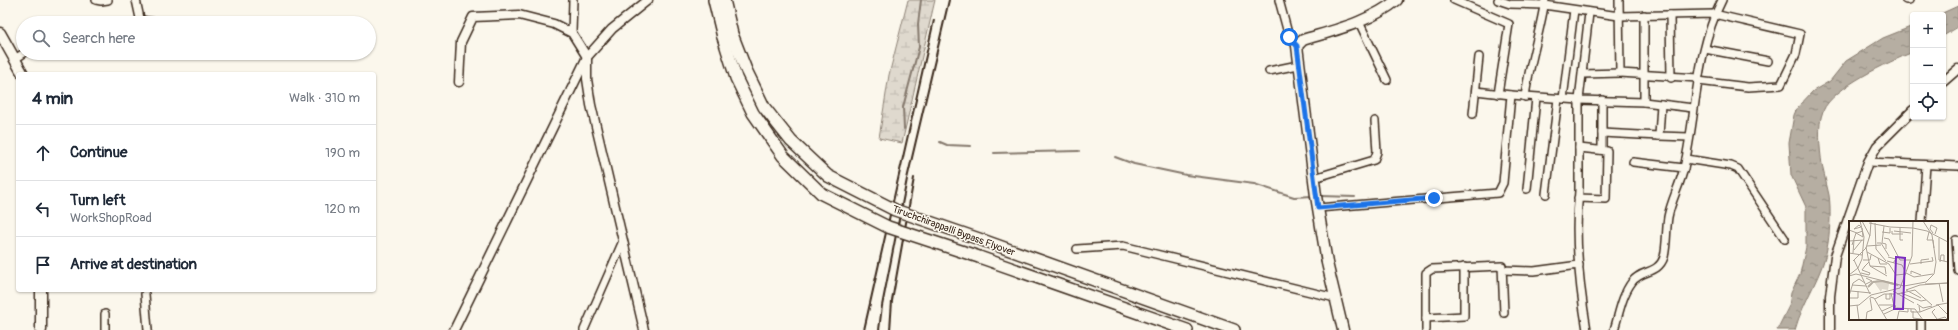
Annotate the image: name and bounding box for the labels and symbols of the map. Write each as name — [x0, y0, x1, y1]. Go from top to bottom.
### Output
route start — [1280, 28, 1298, 46]
route end — [1425, 189, 1443, 207]
street label: Tiruchchirappalli Bypass Flyover — [891, 203, 1017, 259]
inset map — [1849, 221, 1948, 320]

